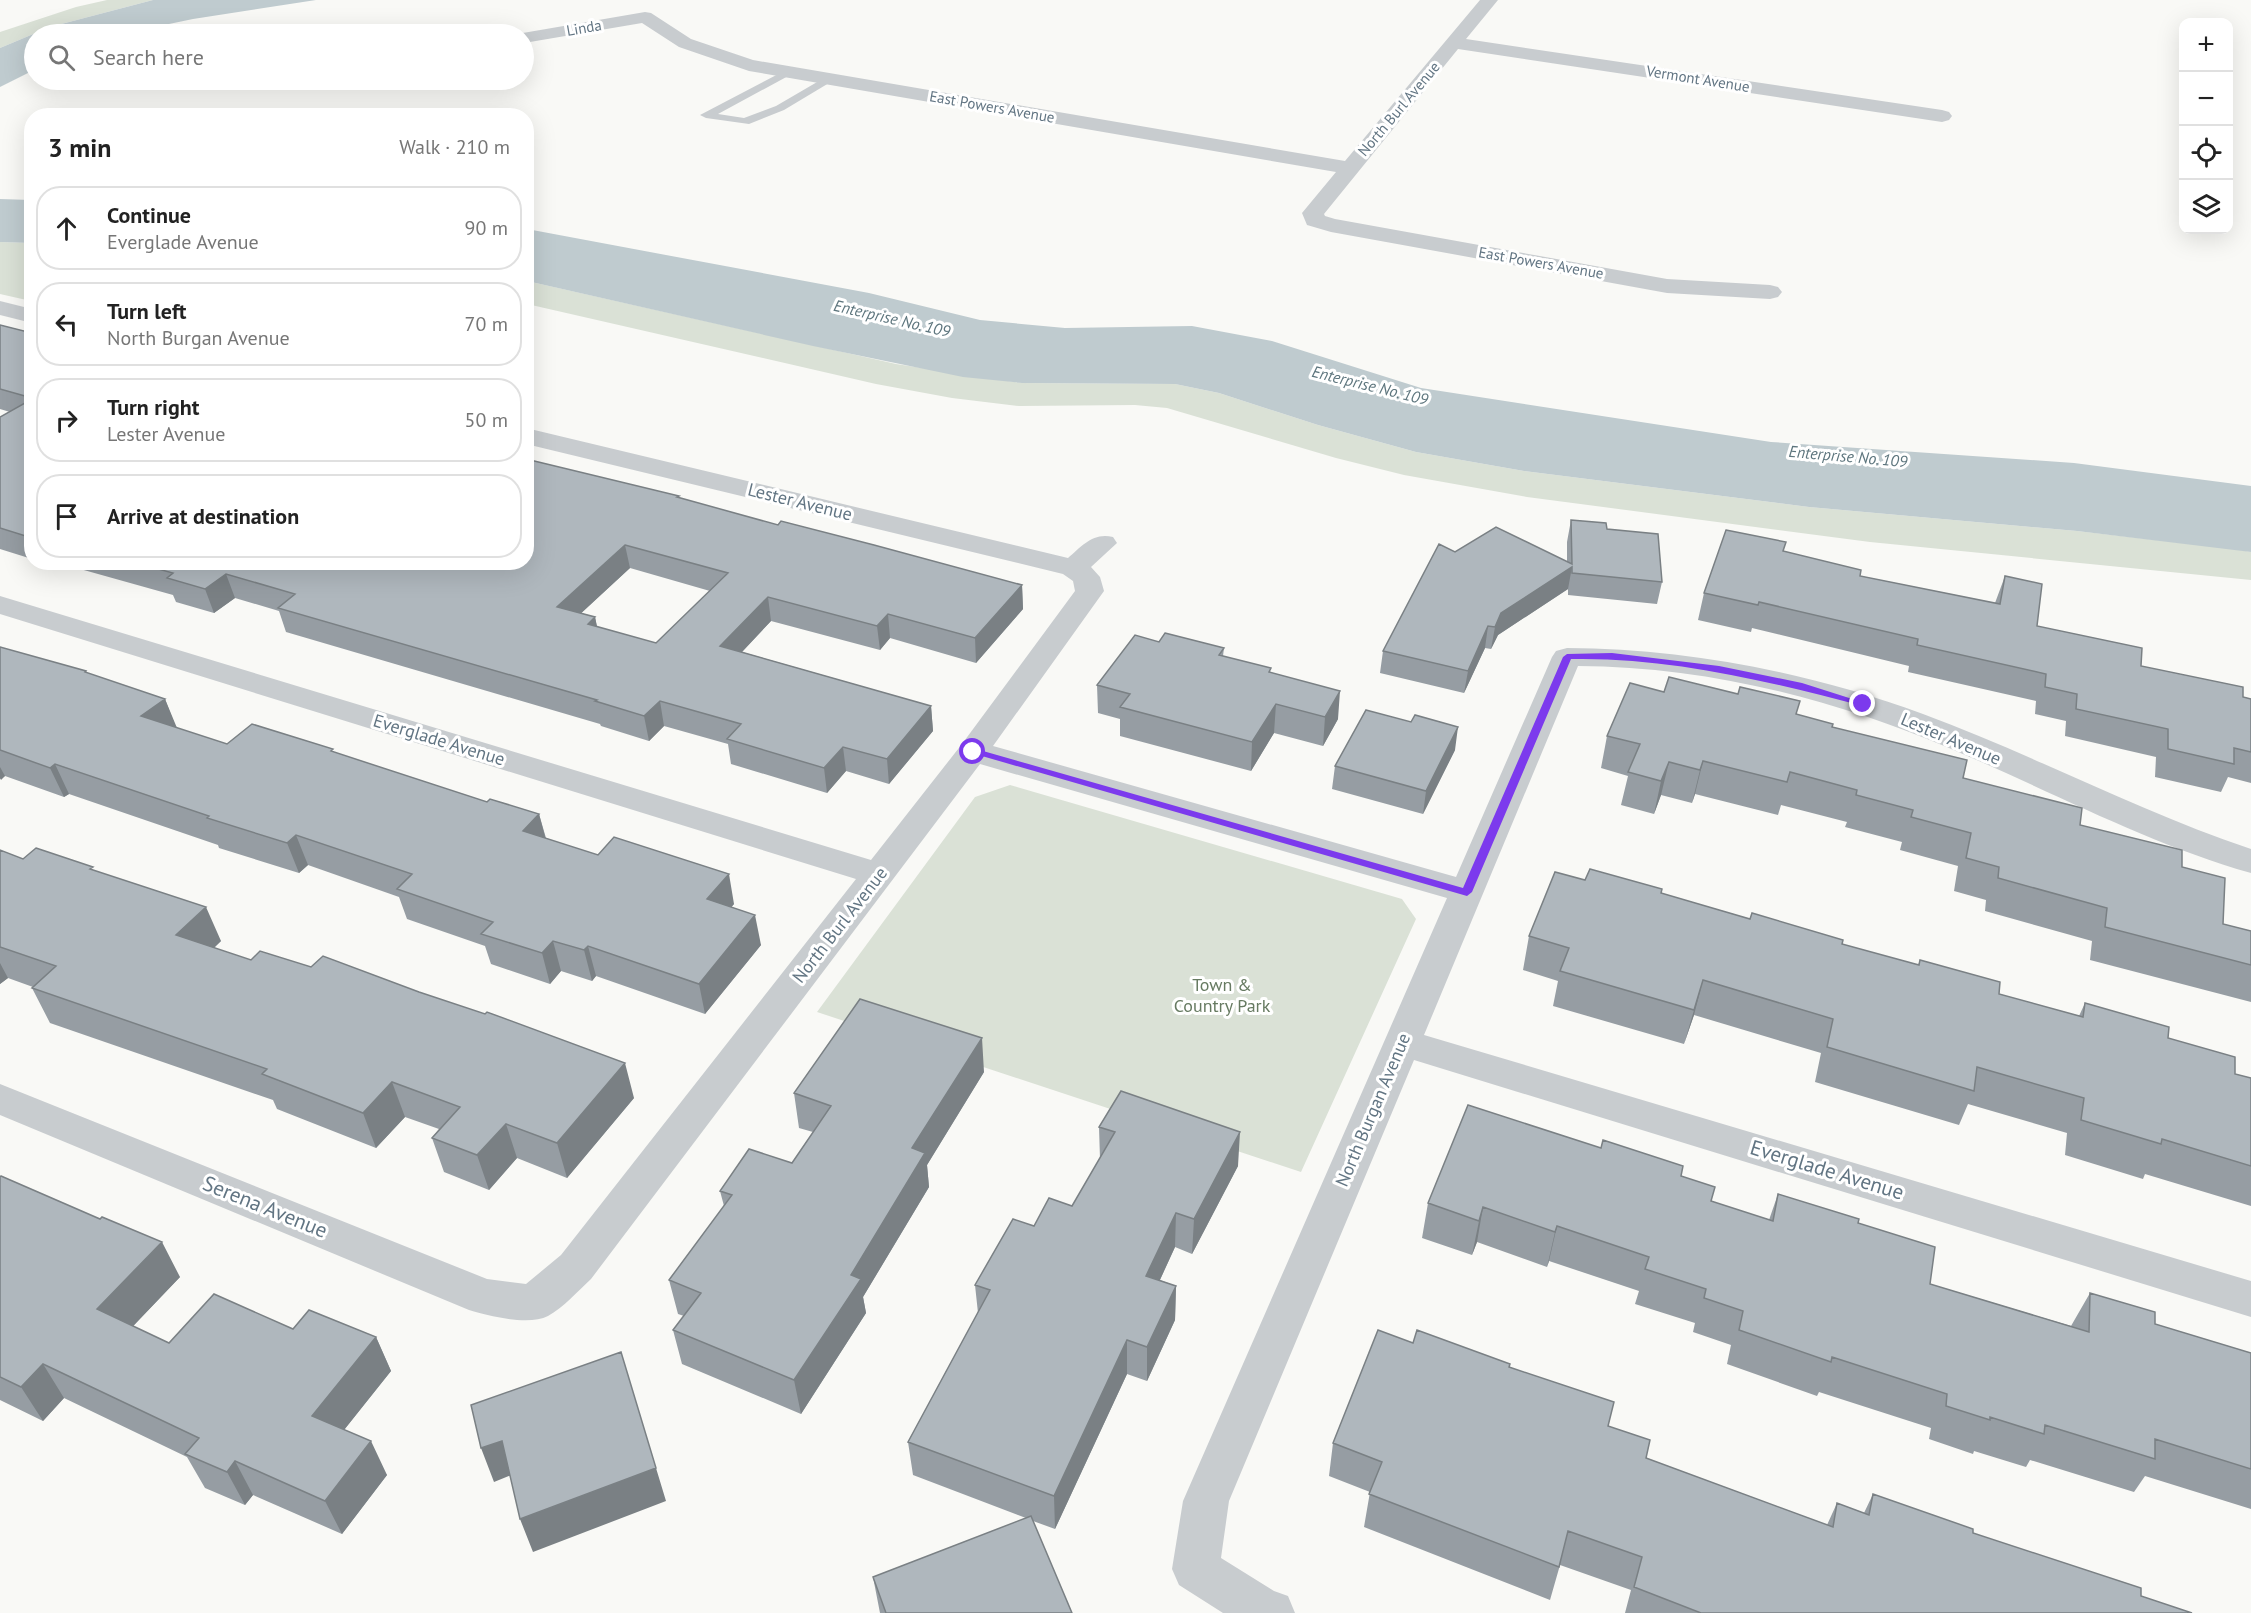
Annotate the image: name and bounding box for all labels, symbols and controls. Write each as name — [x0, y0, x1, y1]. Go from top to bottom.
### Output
street label: Linda — [565, 15, 603, 40]
map controls — [2179, 18, 2233, 234]
button: + — [2179, 18, 2233, 72]
search box — [24, 24, 534, 90]
icon: search — [45, 41, 78, 74]
text: Search here — [93, 43, 204, 71]
street label: North Burl Avenue — [1354, 57, 1444, 160]
street label: Vermont Avenue — [1644, 61, 1751, 96]
button: − — [2179, 72, 2233, 126]
street label: East Powers Avenue — [928, 86, 1056, 127]
button: locate — [2179, 126, 2233, 180]
text: 3 min — [48, 131, 111, 164]
text: Walk · 210 m — [399, 134, 510, 160]
button: layers — [2179, 180, 2233, 234]
text: Continue — [107, 201, 191, 229]
icon: ahead — [50, 212, 83, 245]
text: 90 m — [465, 215, 508, 241]
text: Everglade Avenue — [107, 229, 259, 255]
street label: East Powers Avenue — [1477, 242, 1605, 283]
water label: Enterprise No. 109 — [832, 295, 953, 341]
text: Turn left — [107, 297, 187, 325]
icon: left — [50, 308, 83, 341]
text: 70 m — [465, 311, 508, 337]
text: North Burgan Avenue — [107, 325, 290, 351]
water label: Enterprise No. 109 — [1310, 361, 1431, 409]
text: Turn right — [107, 393, 199, 421]
icon: right — [50, 404, 83, 437]
text: 50 m — [465, 407, 508, 433]
text: Lester Avenue — [107, 421, 225, 447]
water label: Enterprise No. 109 — [1788, 441, 1909, 471]
street label: Lester Avenue — [746, 477, 855, 526]
icon: arrive — [50, 500, 83, 533]
text: Arrive at destination — [107, 502, 299, 530]
route end — [1849, 690, 1875, 716]
street label: Lester Avenue — [1898, 707, 2005, 770]
street label: Everglade Avenue — [371, 709, 508, 770]
route start — [959, 738, 985, 764]
street label: North Burl Avenue — [787, 862, 892, 987]
park label: Town & Country Park — [1174, 973, 1271, 1017]
street label: North Burgan Avenue — [1330, 1030, 1415, 1190]
street label: Everglade Avenue — [1747, 1133, 1907, 1206]
street label: Serena Avenue — [199, 1169, 331, 1244]

